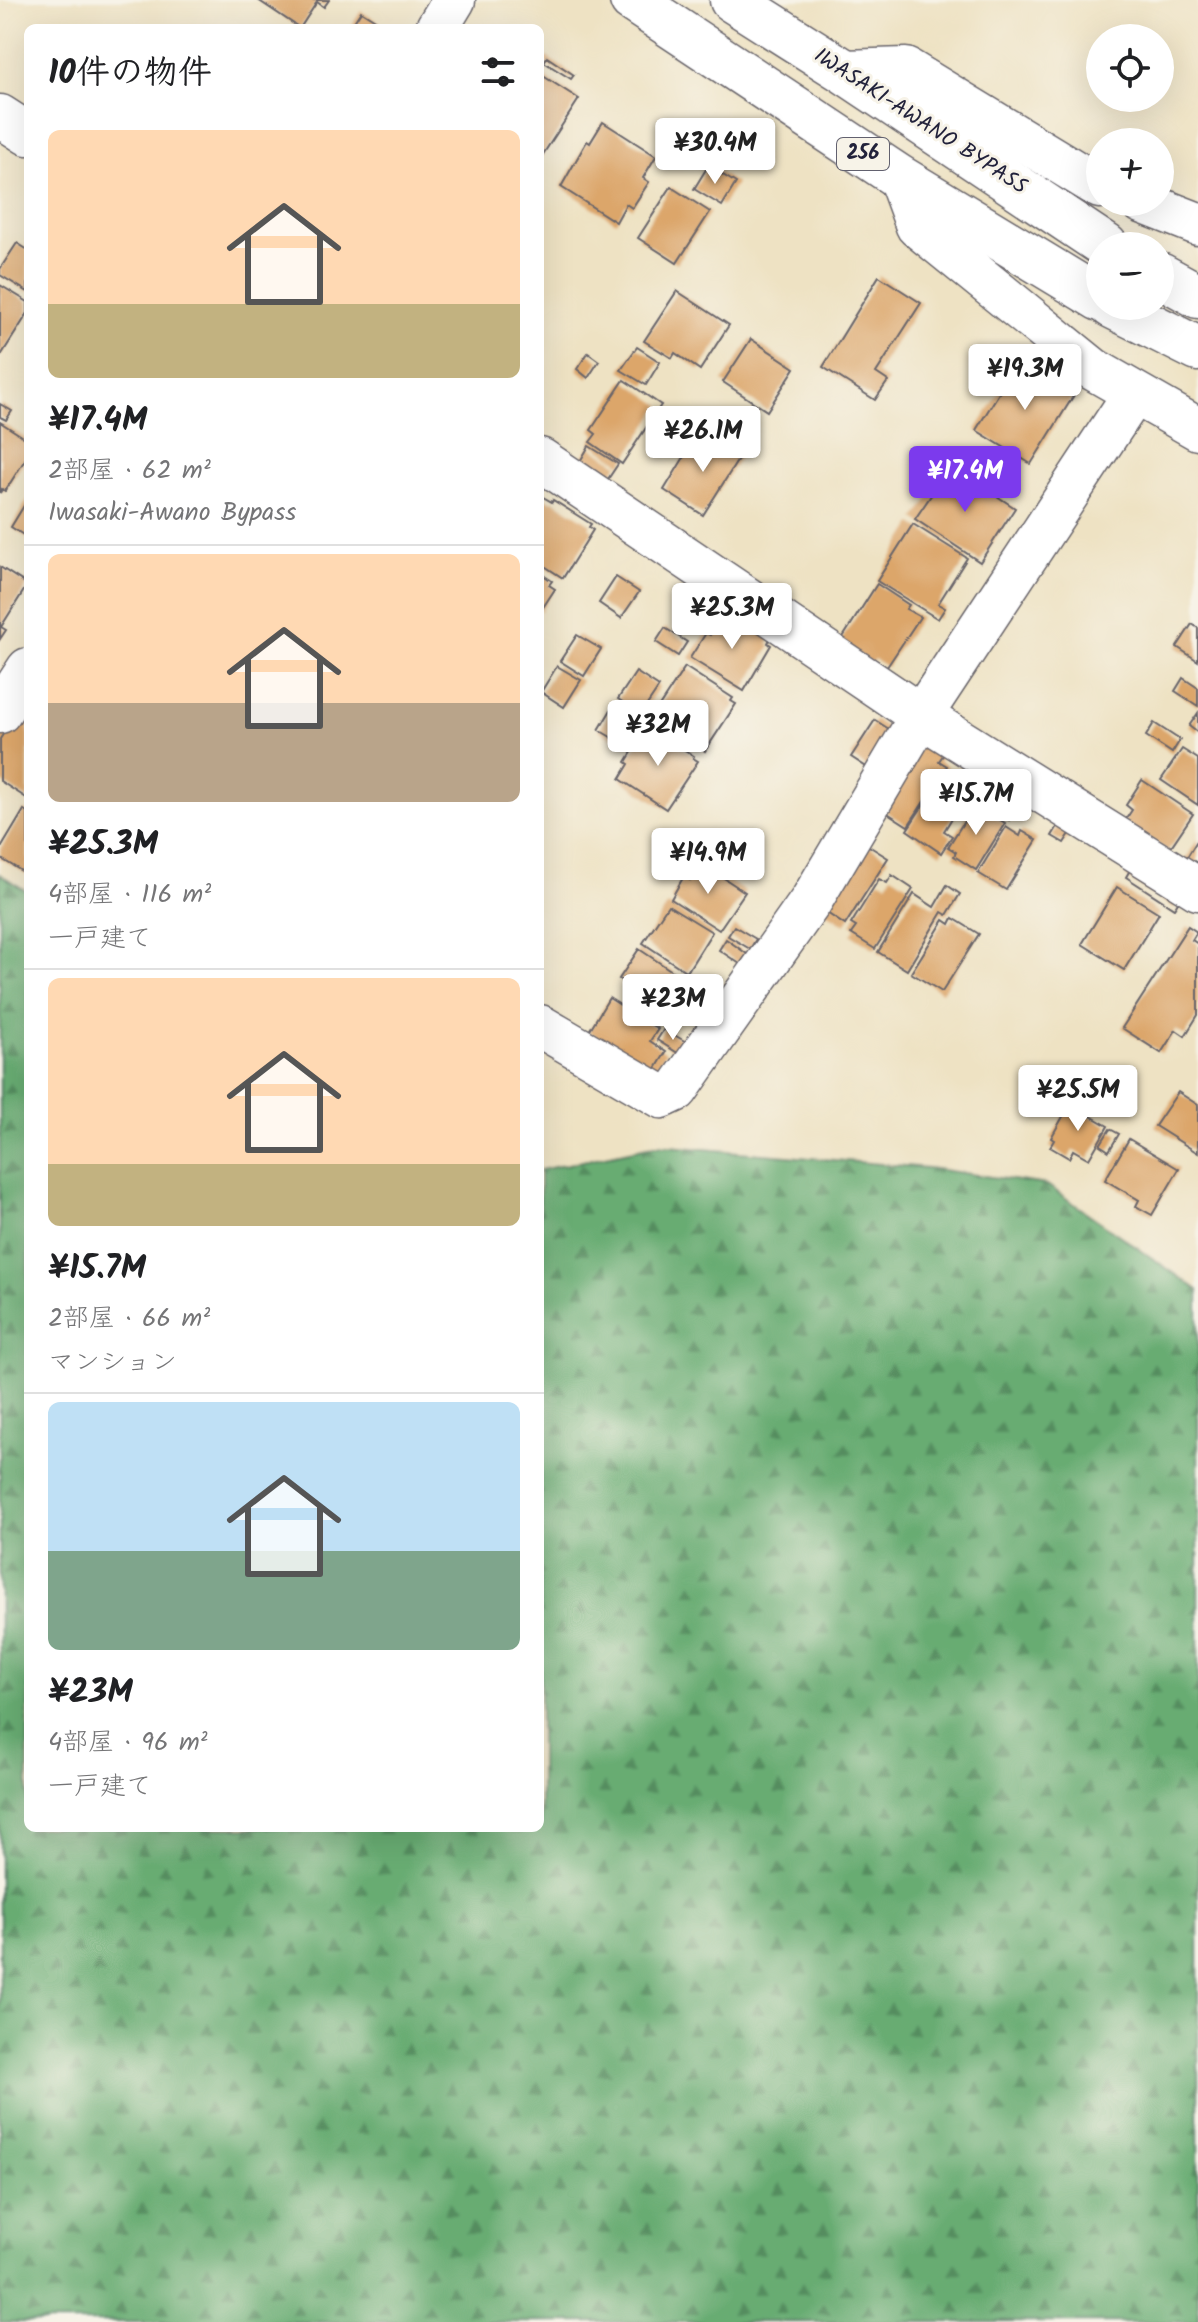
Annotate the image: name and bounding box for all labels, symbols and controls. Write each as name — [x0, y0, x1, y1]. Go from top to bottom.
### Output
map controls — [1086, 24, 1174, 320]
button: locate — [1086, 24, 1174, 112]
street label: IWASAKI-AWANO BYPASS — [806, 40, 1034, 205]
text: 10件の物件 — [48, 47, 212, 101]
icon: filters — [476, 50, 520, 94]
pin: ¥30.4M — [650, 118, 780, 186]
text: ¥30.4M — [673, 123, 757, 165]
button: + — [1086, 128, 1174, 216]
road number: 256 — [837, 138, 889, 170]
icon: home — [212, 182, 356, 326]
button: − — [1086, 232, 1174, 320]
pin: ¥19.3M — [960, 344, 1090, 412]
text: ¥19.3M — [986, 349, 1064, 391]
text: ¥17.4M — [48, 394, 148, 448]
pin: ¥26.1M — [638, 406, 768, 474]
text: ¥26.1M — [664, 411, 742, 453]
pin: ¥17.4M — [900, 446, 1030, 514]
text: 2部屋 · 62 m² — [48, 450, 211, 492]
text: ¥17.4M — [927, 451, 1003, 493]
text: Iwasaki-Awano Bypass — [48, 492, 296, 534]
pin: ¥25.3M — [667, 583, 797, 651]
text: ¥25.3M — [690, 588, 774, 630]
icon: home — [212, 606, 356, 750]
pin: ¥32M — [611, 700, 705, 768]
text: ¥32M — [625, 705, 691, 747]
pin: ¥15.7M — [911, 769, 1041, 837]
text: ¥15.7M — [938, 774, 1014, 816]
text: ¥25.3M — [48, 818, 158, 872]
pin: ¥14.9M — [643, 828, 773, 896]
text: ¥14.9M — [670, 833, 747, 875]
text: 4部屋 · 116 m² — [48, 874, 211, 916]
text: 一戸建て — [48, 918, 152, 960]
pin: ¥23M — [626, 974, 720, 1042]
text: ¥23M — [640, 979, 706, 1021]
icon: home — [212, 1030, 356, 1174]
pin: ¥25.5M — [1013, 1065, 1143, 1133]
text: ¥25.5M — [1036, 1070, 1120, 1112]
text: ¥15.7M — [48, 1242, 146, 1296]
text: 2部屋 · 66 m² — [48, 1298, 210, 1340]
text: マンション — [48, 1342, 177, 1384]
icon: home — [212, 1454, 356, 1598]
text: ¥23M — [48, 1666, 133, 1720]
text: 4部屋 · 96 m² — [48, 1722, 208, 1764]
text: 一戸建て — [48, 1766, 152, 1808]

